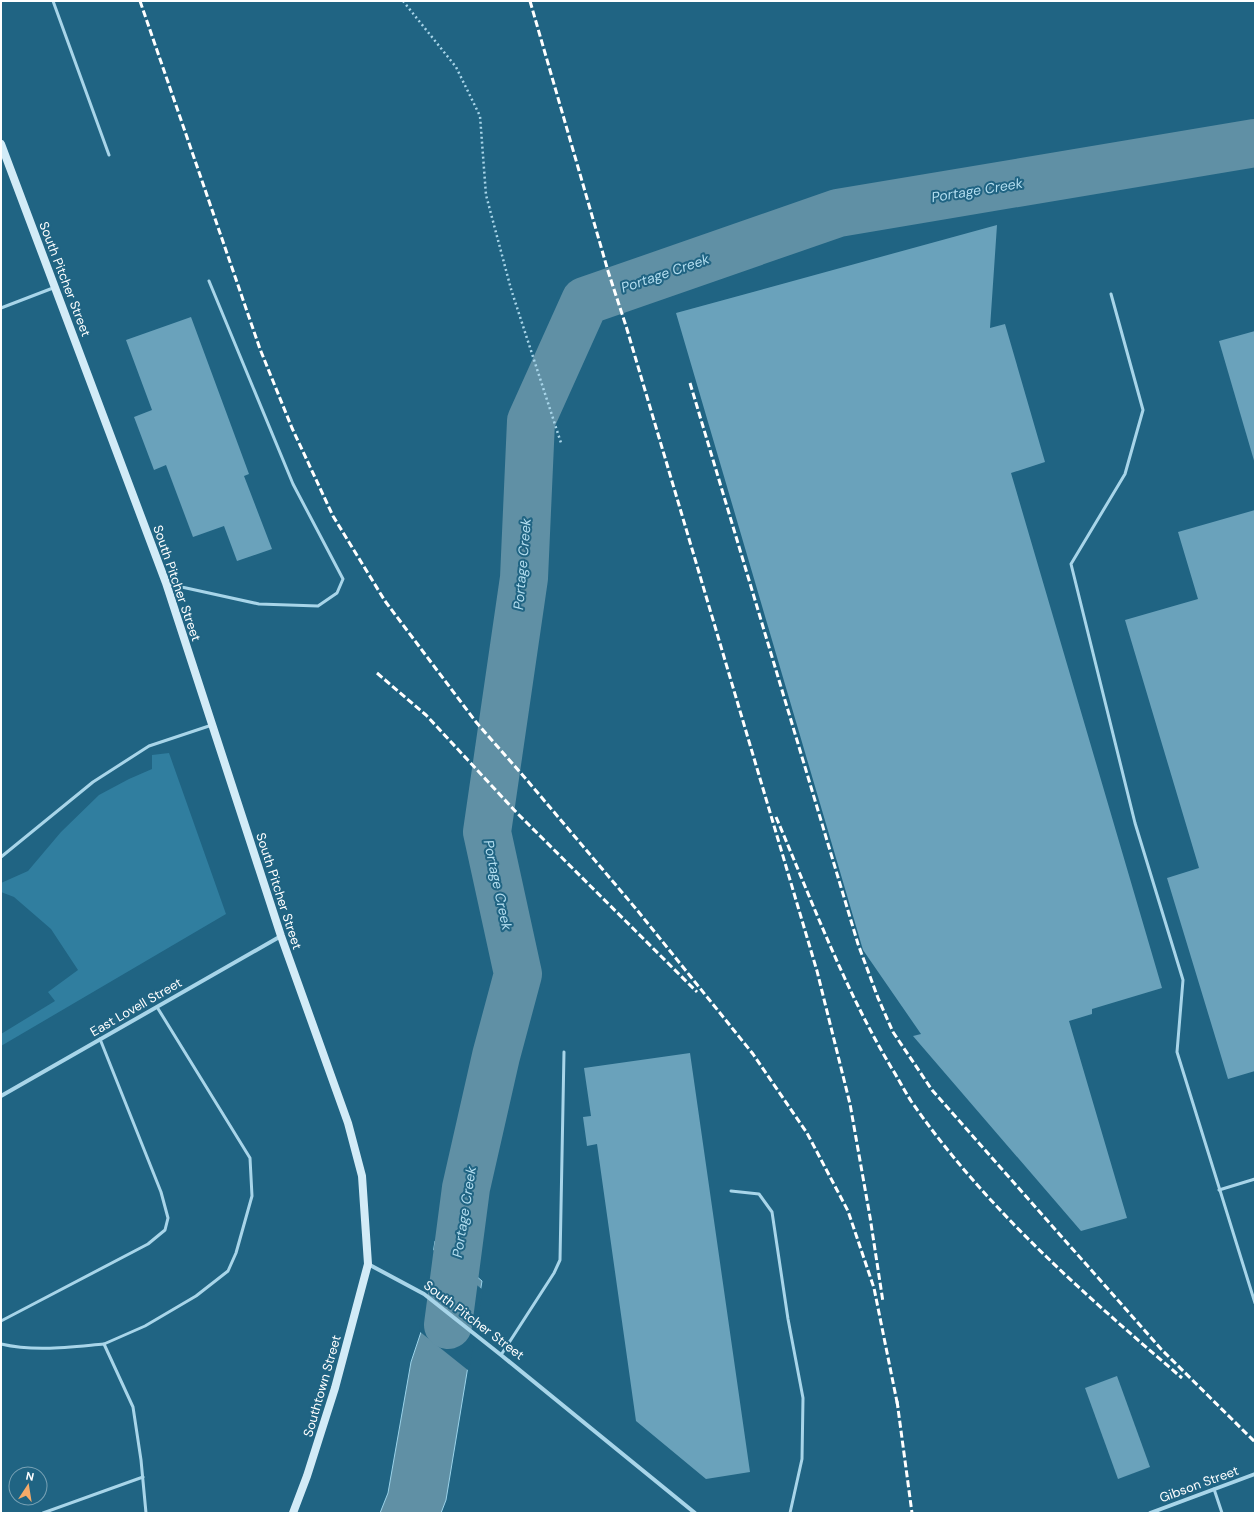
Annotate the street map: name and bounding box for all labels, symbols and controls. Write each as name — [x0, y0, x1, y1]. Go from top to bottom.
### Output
water label: Portage Creek — [930, 174, 1025, 206]
street label: South Pitcher Street — [35, 219, 95, 339]
water label: Portage Creek — [618, 249, 712, 297]
water label: Portage Creek — [509, 516, 535, 611]
street label: South Pitcher Street — [149, 523, 205, 643]
street label: South Pitcher Street — [252, 830, 306, 952]
water label: Portage Creek — [480, 838, 517, 933]
street label: East Lovell Street — [87, 974, 185, 1040]
water label: Portage Creek — [448, 1164, 480, 1259]
street label: South Pitcher Street — [420, 1277, 528, 1363]
street label: Southtown Street — [299, 1333, 345, 1439]
street label: Gibson Street — [1157, 1462, 1241, 1506]
north arrow — [8, 1466, 48, 1506]
text: N — [25, 1469, 35, 1484]

